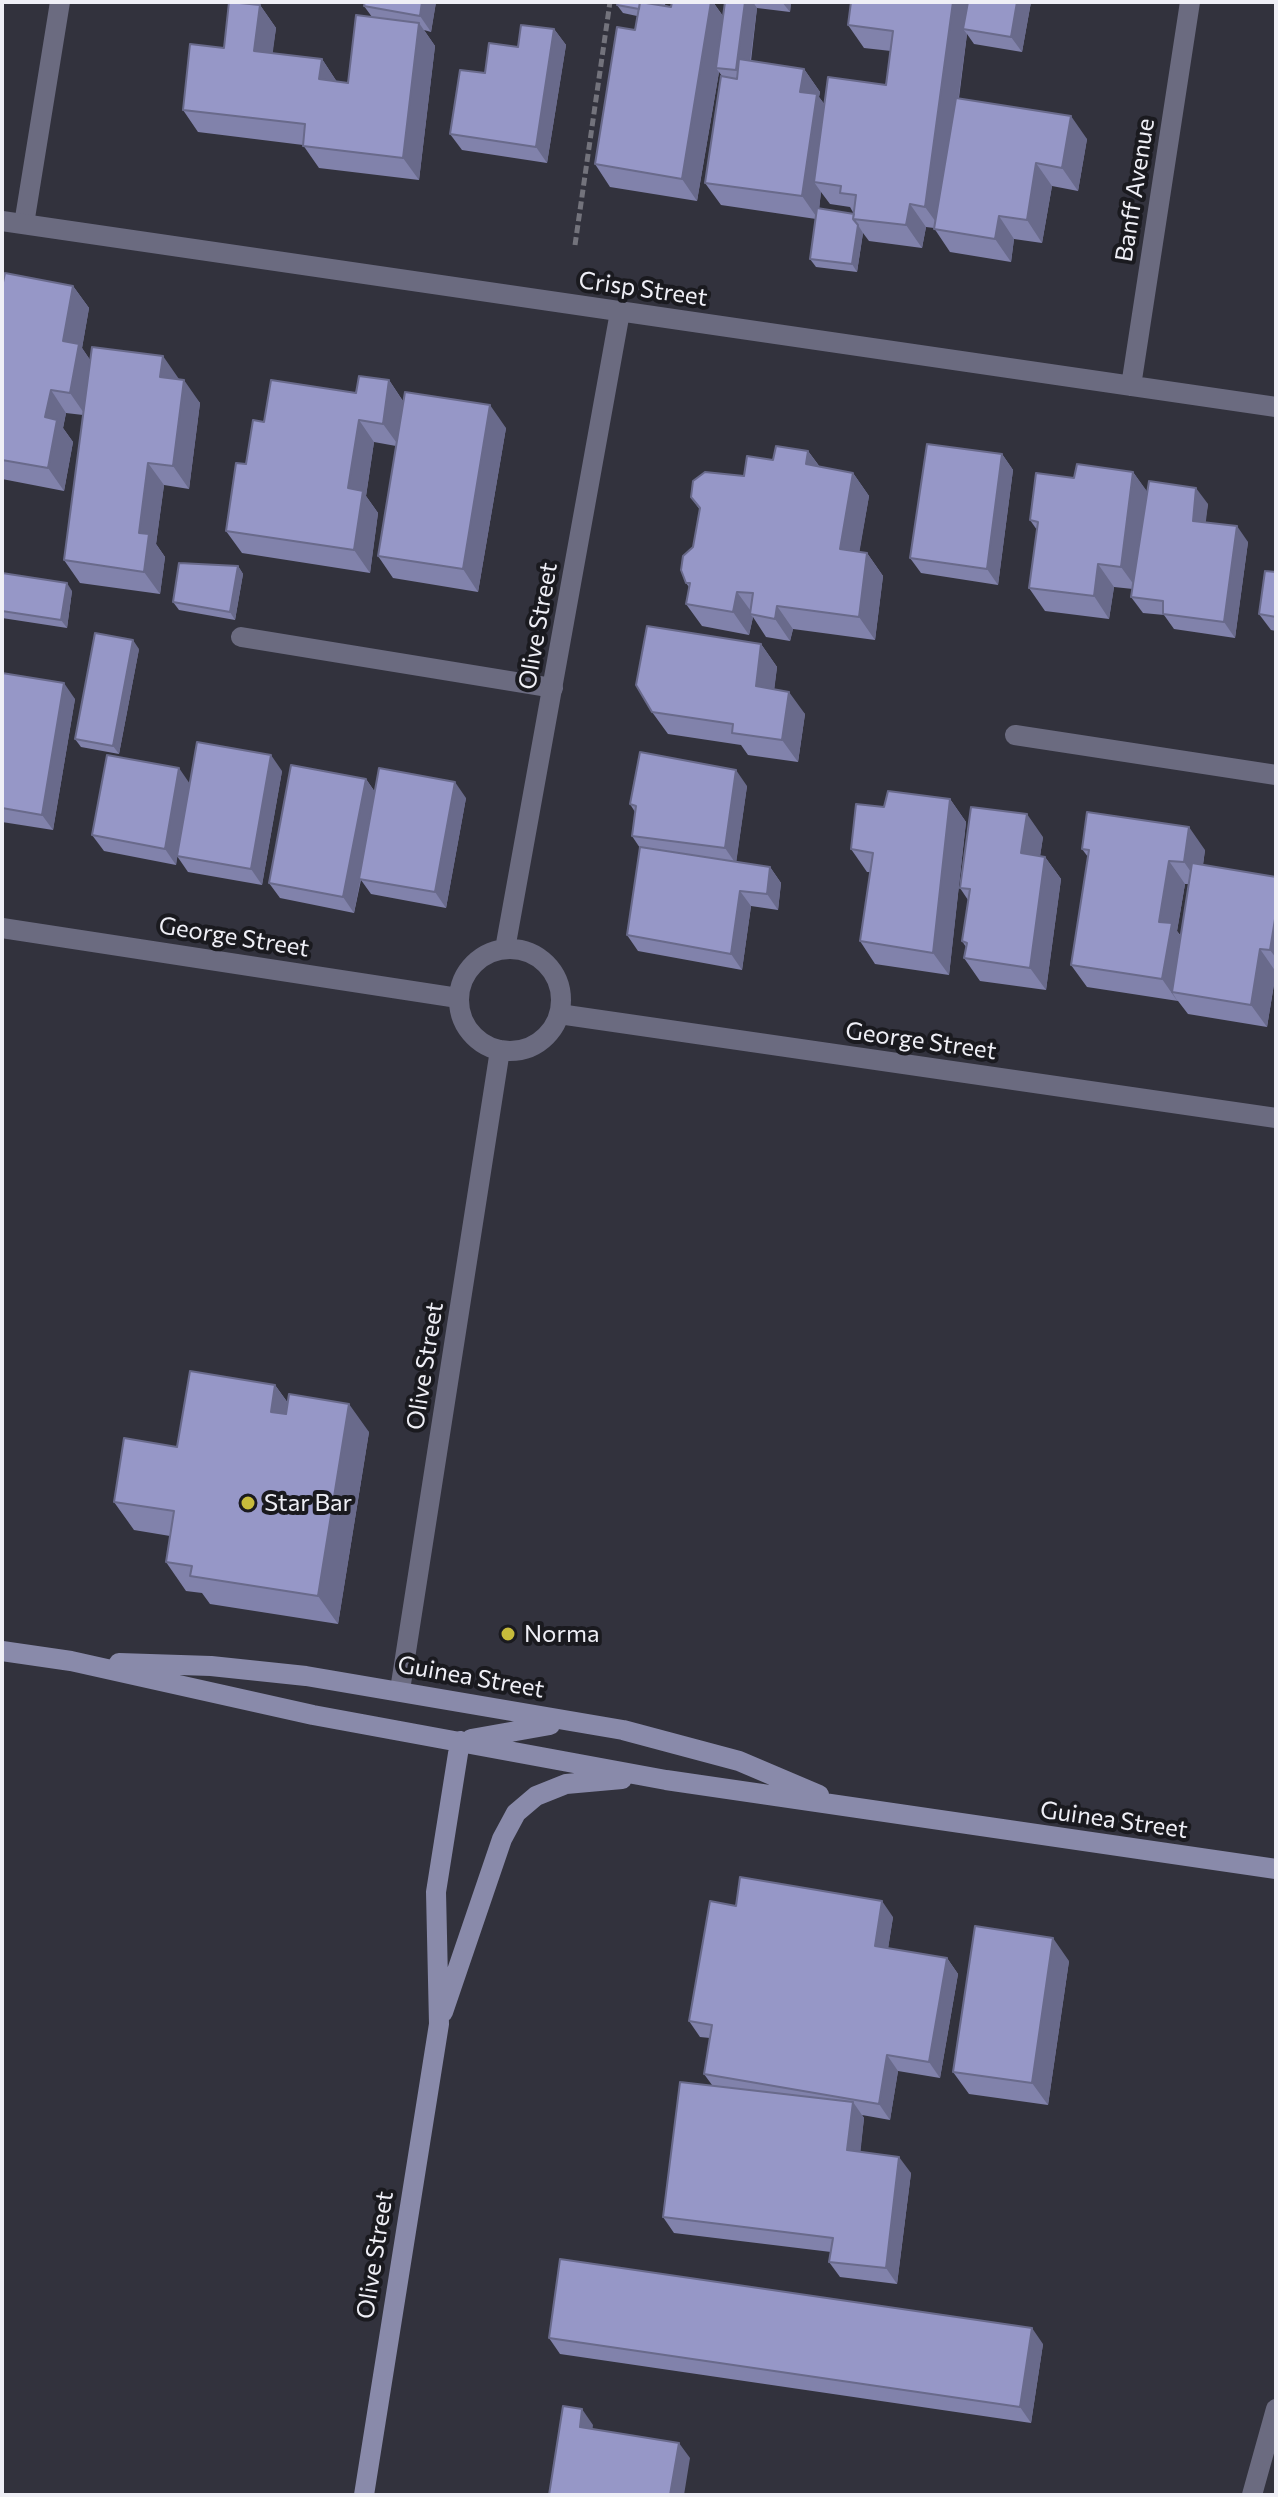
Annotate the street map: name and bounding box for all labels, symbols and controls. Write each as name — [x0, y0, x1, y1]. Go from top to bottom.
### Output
street label: Banff Avenue — [1109, 116, 1161, 264]
street label: Crisp Street — [577, 266, 709, 312]
street label: Olive Street — [513, 560, 563, 692]
street label: George Street — [157, 911, 311, 963]
street label: George Street — [844, 1016, 998, 1066]
street label: Olive Street — [401, 1300, 449, 1432]
place label: Star Bar — [264, 1489, 352, 1517]
marker: Star Bar — [239, 1494, 257, 1512]
place label: Norma — [524, 1620, 600, 1648]
marker: Norma — [499, 1625, 517, 1643]
street label: Guinea Street — [395, 1650, 547, 1704]
street label: Guinea Street — [1038, 1795, 1190, 1845]
street label: Olive Street — [351, 2189, 399, 2321]

